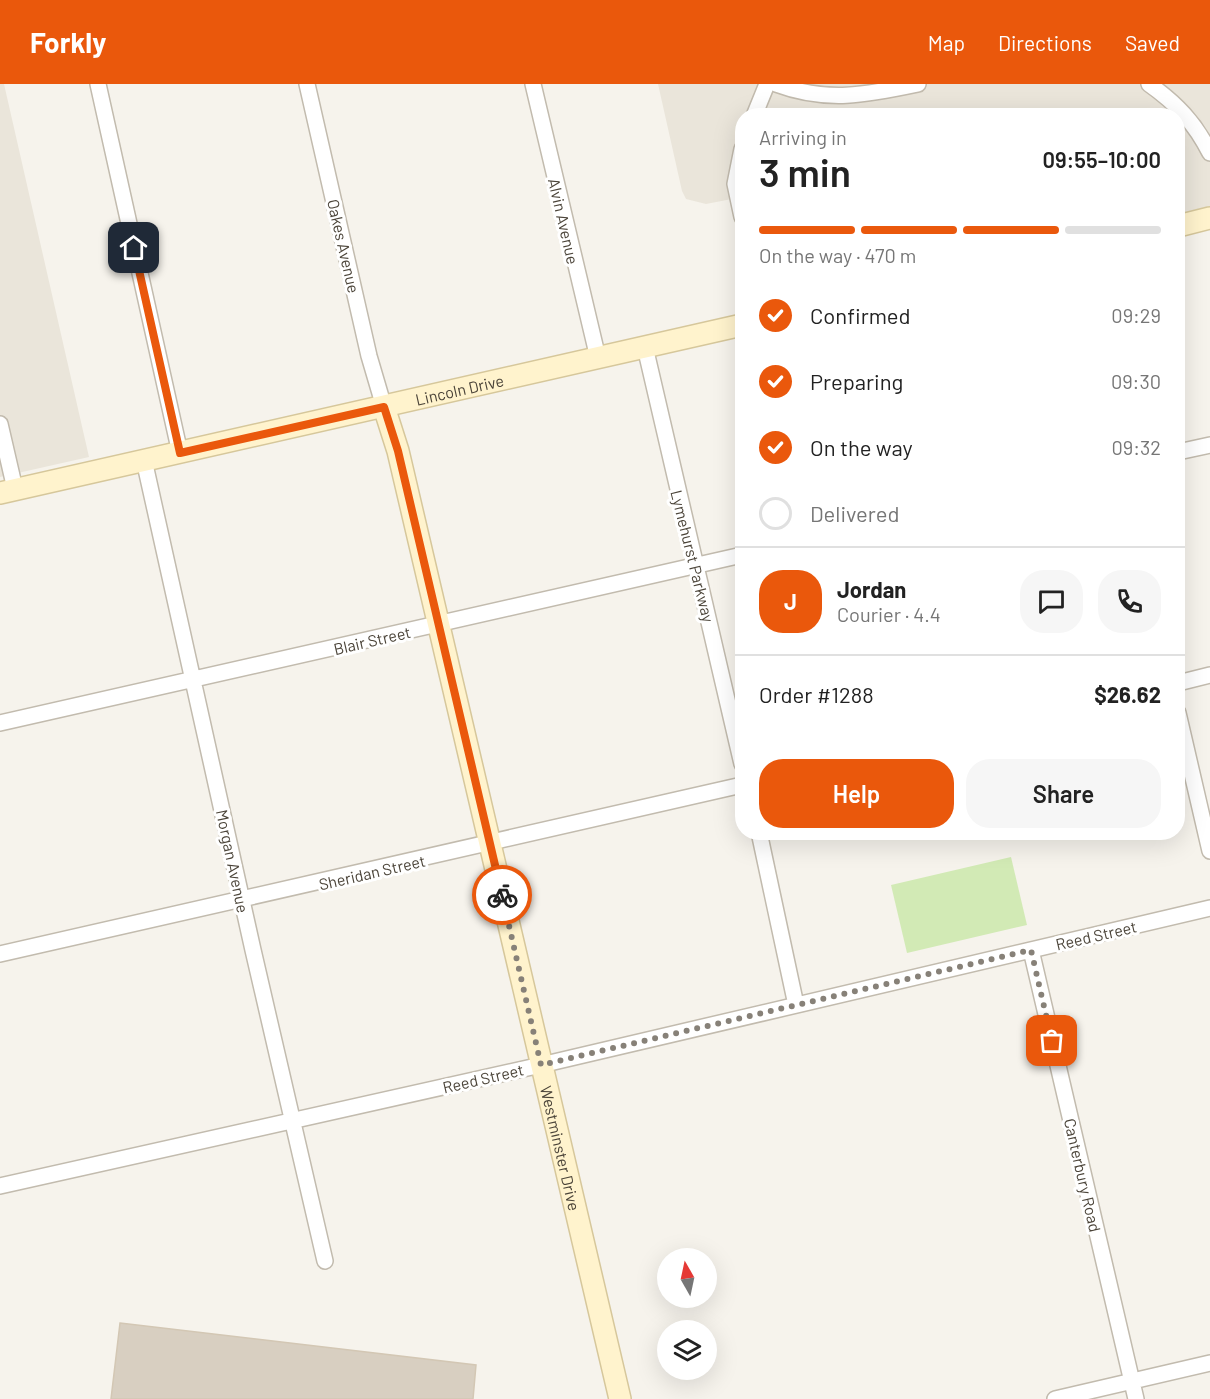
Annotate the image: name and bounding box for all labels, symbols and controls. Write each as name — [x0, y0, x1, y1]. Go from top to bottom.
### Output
text: Forkly — [30, 25, 106, 59]
text: Map — [928, 30, 965, 55]
text: Directions — [998, 30, 1092, 55]
text: Saved — [1125, 30, 1180, 55]
text: Arriving in — [759, 125, 847, 149]
text: 09:55–10:00 — [1042, 146, 1161, 172]
text: 3 min — [759, 148, 851, 195]
street label: Alvin Avenue — [545, 176, 583, 266]
street label: Oakes Avenue — [324, 197, 364, 295]
pin — [108, 222, 159, 273]
icon: home — [117, 231, 150, 264]
text: On the way · 470 m — [759, 243, 916, 267]
icon: check — [759, 299, 792, 332]
text: Confirmed — [810, 302, 910, 328]
text: 09:29 — [1111, 303, 1161, 327]
icon: check — [759, 365, 792, 398]
text: Preparing — [810, 368, 903, 394]
text: 09:30 — [1111, 369, 1161, 393]
street label: Lincoln Drive — [413, 370, 505, 408]
icon: check — [759, 431, 792, 464]
text: On the way — [810, 434, 913, 460]
text: 09:32 — [1111, 435, 1161, 459]
street label: Lymehurst Parkway — [667, 488, 719, 625]
text: Delivered — [810, 500, 899, 526]
button: chat — [1020, 570, 1083, 633]
button: phone — [1098, 570, 1161, 633]
text: Jordan — [837, 576, 906, 602]
text: J — [784, 588, 797, 614]
text: Courier · 4.4 — [837, 602, 941, 626]
street label: Blair Street — [332, 622, 412, 658]
text: Order #1288 — [759, 681, 874, 707]
text: $26.62 — [1094, 681, 1161, 707]
button: Help — [759, 759, 954, 828]
button: Share — [966, 759, 1161, 828]
street label: Morgan Avenue — [213, 808, 253, 914]
street label: Sheridan Street — [317, 851, 427, 893]
courier — [472, 865, 532, 925]
icon: bike — [486, 879, 519, 912]
street label: Reed Street — [1054, 916, 1138, 954]
pin — [1026, 1015, 1077, 1066]
icon: bag — [1035, 1024, 1068, 1057]
street label: Reed Street — [441, 1059, 525, 1097]
street label: Westminster Drive — [537, 1084, 585, 1212]
street label: Canterbury Road — [1061, 1116, 1105, 1234]
north arrow — [657, 1248, 717, 1308]
map controls — [657, 1248, 717, 1380]
button: layers — [657, 1320, 717, 1380]

